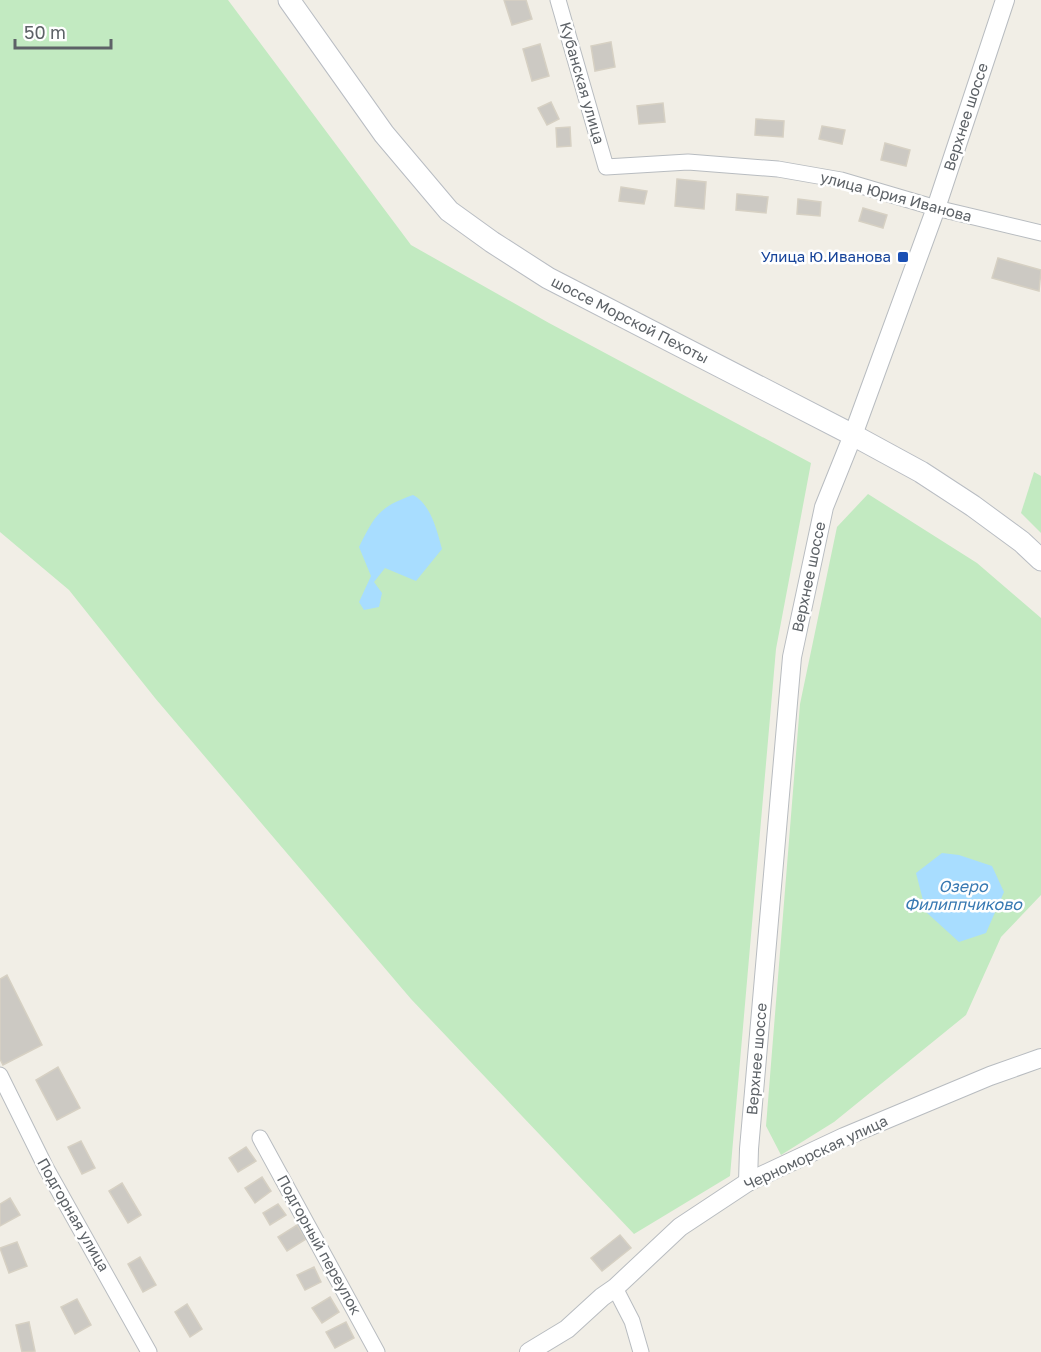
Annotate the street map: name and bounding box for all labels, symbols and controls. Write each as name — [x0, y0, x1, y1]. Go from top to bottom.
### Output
scale bar — [15, 12, 111, 50]
street label: Кубанская улица — [557, 20, 609, 146]
text: 50 m — [24, 21, 66, 43]
street label: Верхнее шоссе — [939, 60, 991, 173]
street label: улица Юрия Иванова — [819, 167, 974, 225]
place label: Улица Ю.Иванова — [761, 247, 891, 265]
marker: Улица Ю.Иванова — [896, 250, 910, 264]
street label: шоссе Морской Пехоты — [549, 272, 712, 367]
street label: Верхнее шоссе — [788, 520, 829, 634]
water label: Озеро Филиппчиково — [904, 876, 1023, 914]
street label: Верхнее шоссе — [742, 1002, 770, 1116]
street label: Черноморская улица — [741, 1111, 890, 1193]
street label: Подгорная улица — [34, 1155, 114, 1274]
street label: Подгорный переулок — [274, 1172, 366, 1318]

